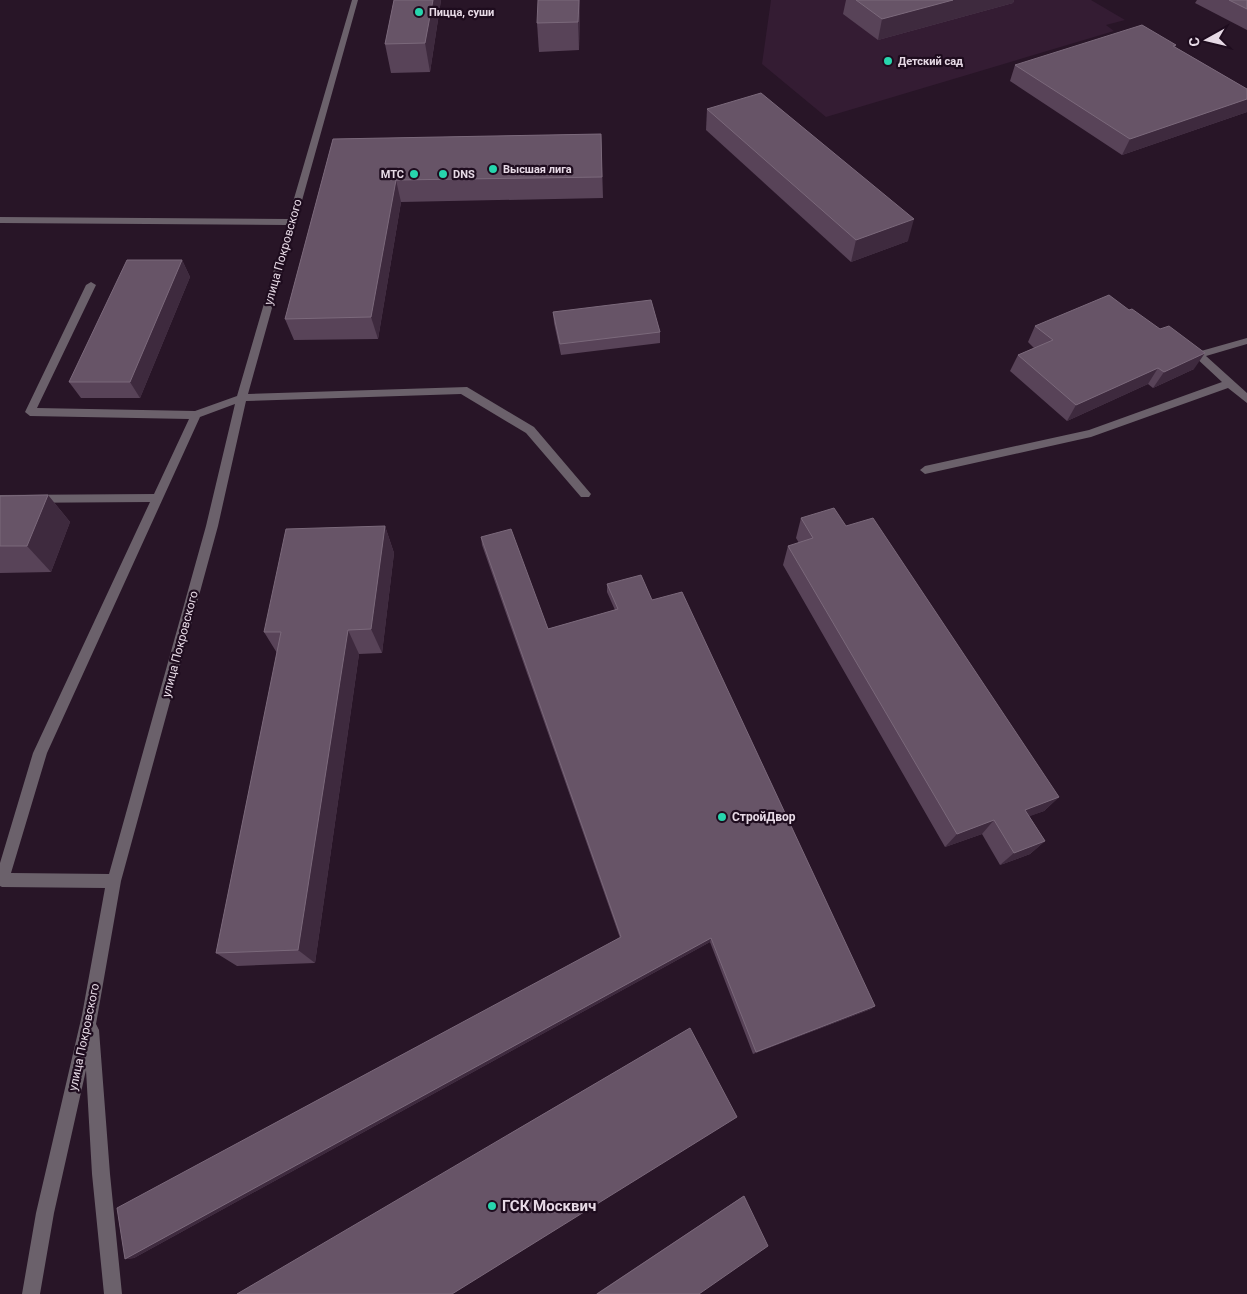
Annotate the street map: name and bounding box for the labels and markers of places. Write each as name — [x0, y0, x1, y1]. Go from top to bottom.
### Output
marker: Пицца, суши — [413, 6, 425, 18]
place label: Пицца, суши — [429, 6, 494, 19]
marker: Детский сад — [882, 55, 894, 67]
place label: Детский сад — [898, 55, 963, 68]
marker: Высшая лига — [487, 163, 499, 175]
place label: Высшая лига — [503, 163, 572, 176]
place label: МТС — [381, 168, 404, 181]
marker: МТС — [408, 168, 420, 180]
marker: DNS — [437, 168, 449, 180]
place label: DNS — [453, 168, 475, 181]
place label: СтройДвор — [732, 810, 796, 824]
marker: СтройДвор — [716, 811, 728, 823]
place label: ГСК Москвич — [502, 1197, 596, 1215]
marker: ГСК Москвич — [486, 1200, 498, 1212]

